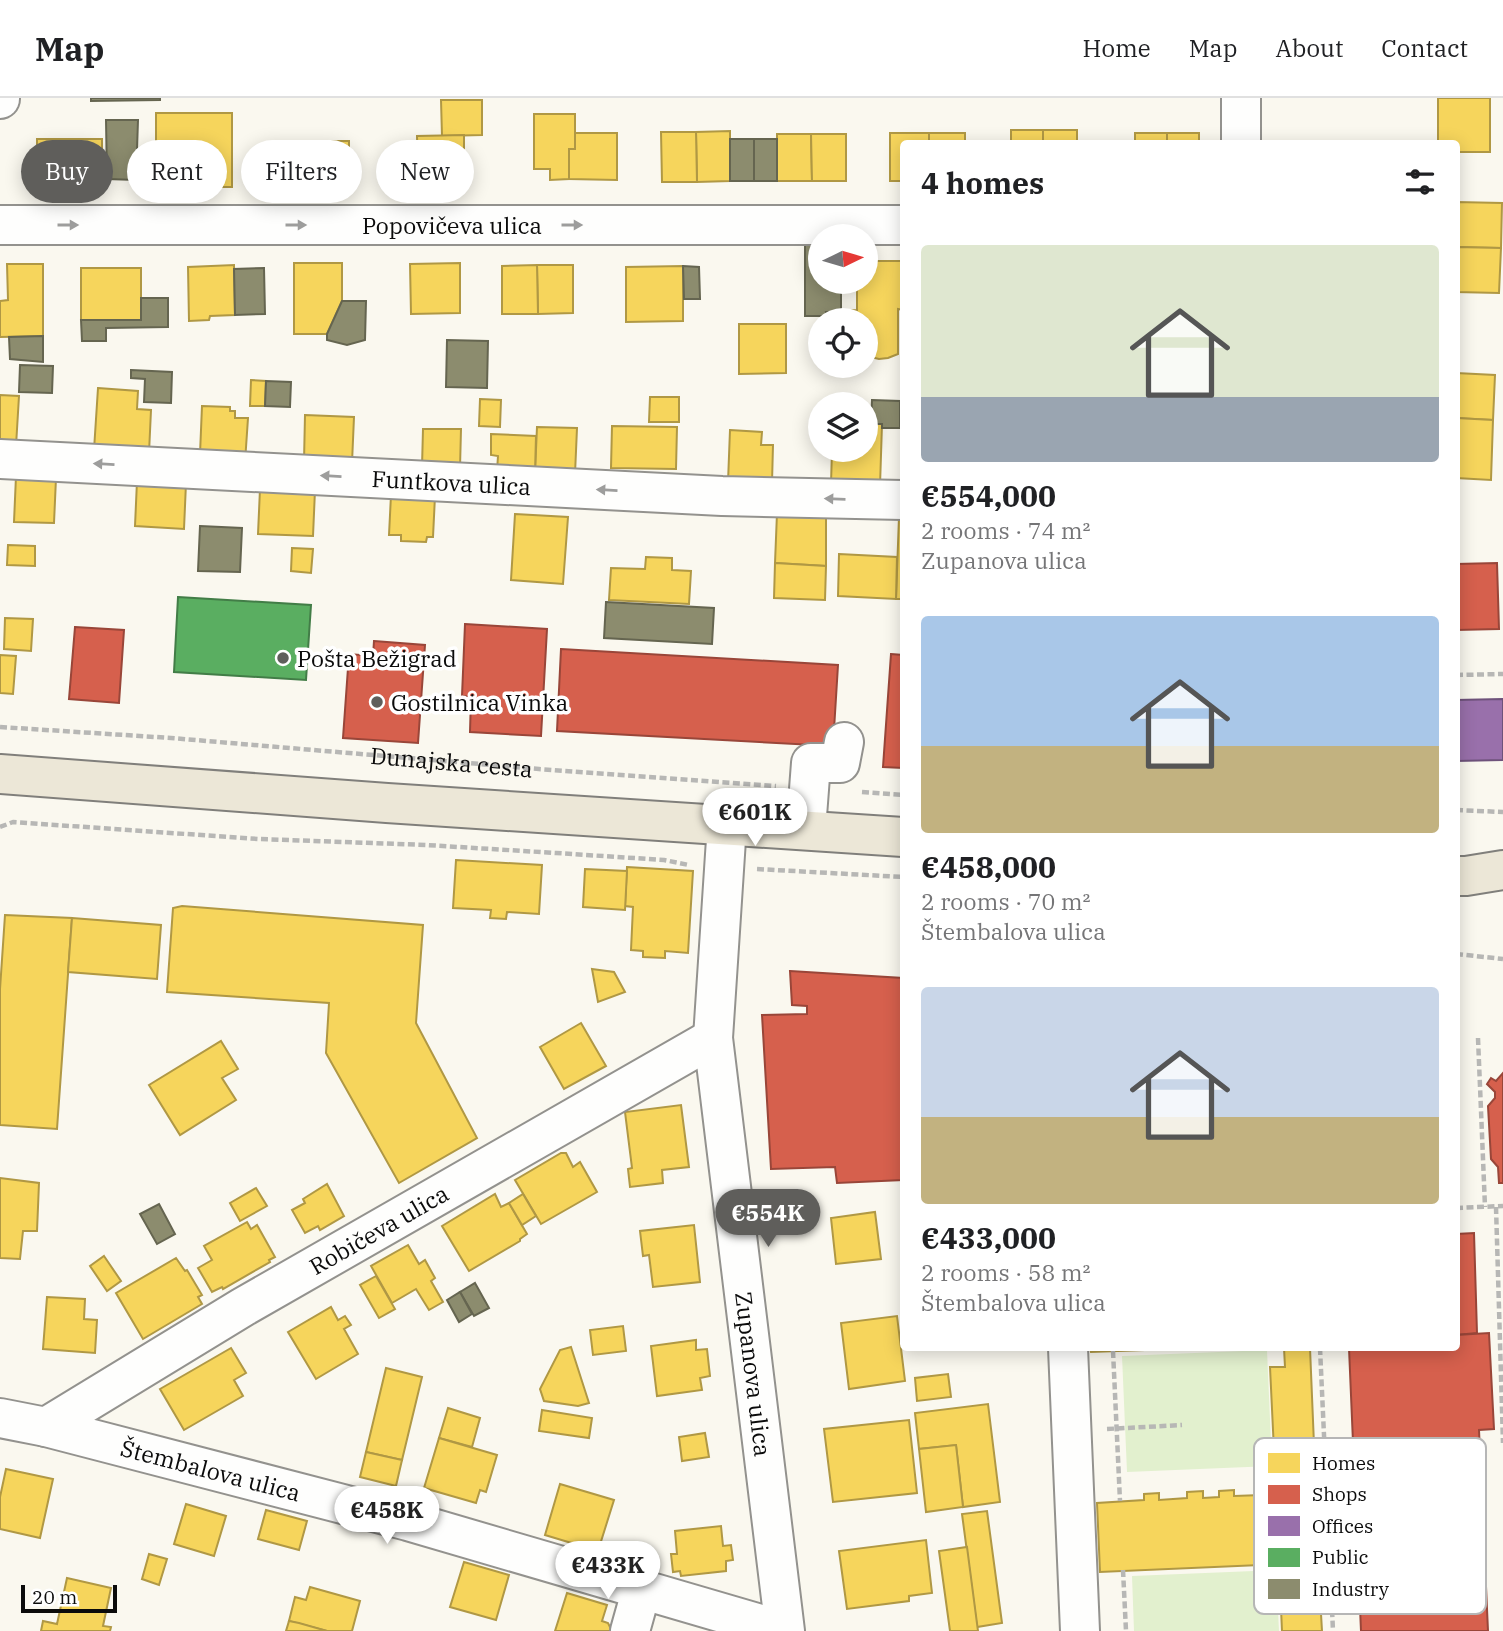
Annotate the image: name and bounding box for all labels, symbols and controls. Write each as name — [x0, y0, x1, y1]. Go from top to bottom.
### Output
text: Map — [35, 27, 104, 70]
text: Home — [1083, 32, 1151, 64]
text: Map — [1189, 32, 1237, 64]
text: About — [1275, 32, 1343, 64]
text: Contact — [1381, 32, 1468, 64]
chip: Buy — [21, 140, 113, 203]
chip: Rent — [127, 140, 227, 203]
chip: Filters — [241, 140, 362, 203]
chip: New — [376, 140, 474, 203]
text: 4 homes — [921, 163, 1044, 202]
icon: filters — [1401, 163, 1439, 201]
street label: Popovičeva ulica — [362, 210, 542, 240]
one-way arrow — [57, 219, 79, 231]
one-way arrow — [285, 219, 307, 231]
one-way arrow — [561, 219, 583, 231]
north arrow — [808, 224, 878, 294]
map controls — [808, 224, 878, 462]
icon: home — [1117, 290, 1243, 416]
button: locate — [808, 308, 878, 378]
button: layers — [808, 392, 878, 462]
one-way arrow — [93, 459, 115, 470]
street label: Funtkova ulica — [371, 463, 532, 501]
one-way arrow — [320, 470, 342, 481]
text: €554,000 — [921, 476, 1056, 515]
one-way arrow — [596, 484, 618, 495]
one-way arrow — [824, 493, 846, 504]
text: 2 rooms · 74 m² — [921, 515, 1091, 545]
text: Zupanova ulica — [921, 545, 1087, 575]
place label: Pošta Bežigrad — [297, 643, 457, 673]
marker: Pošta Bežigrad — [275, 650, 291, 666]
icon: home — [1117, 661, 1243, 787]
place label: Gostilnica Vinka — [391, 687, 568, 717]
marker: Gostilnica Vinka — [369, 694, 385, 710]
street label: Dunajska cesta — [369, 740, 534, 783]
pin: €601K — [706, 788, 804, 848]
text: €601K — [718, 796, 792, 826]
text: €458,000 — [921, 847, 1056, 886]
text: 2 rooms · 70 m² — [921, 886, 1091, 916]
text: Štembalova ulica — [921, 916, 1106, 946]
icon: home — [1117, 1032, 1243, 1158]
street label: Robičeva ulica — [304, 1178, 454, 1281]
pin: €554K — [719, 1190, 817, 1249]
text: €554K — [731, 1197, 805, 1227]
text: €433,000 — [921, 1218, 1056, 1257]
text: 2 rooms · 58 m² — [921, 1257, 1091, 1287]
text: Štembalova ulica — [921, 1287, 1106, 1317]
street label: Zupanova ulica — [729, 1290, 779, 1458]
street label: Štembalova ulica — [117, 1432, 304, 1507]
legend — [1254, 1438, 1486, 1614]
text: Homes — [1312, 1451, 1375, 1475]
text: Shops — [1312, 1482, 1367, 1506]
pin: €458K — [338, 1486, 436, 1546]
text: €458K — [350, 1494, 424, 1524]
text: Offices — [1312, 1514, 1373, 1538]
pin: €433K — [559, 1542, 657, 1601]
text: Public — [1312, 1545, 1369, 1569]
text: €433K — [571, 1549, 645, 1579]
text: Industry — [1312, 1577, 1390, 1601]
scale bar — [21, 1582, 117, 1614]
text: 20 m — [32, 1585, 77, 1609]

